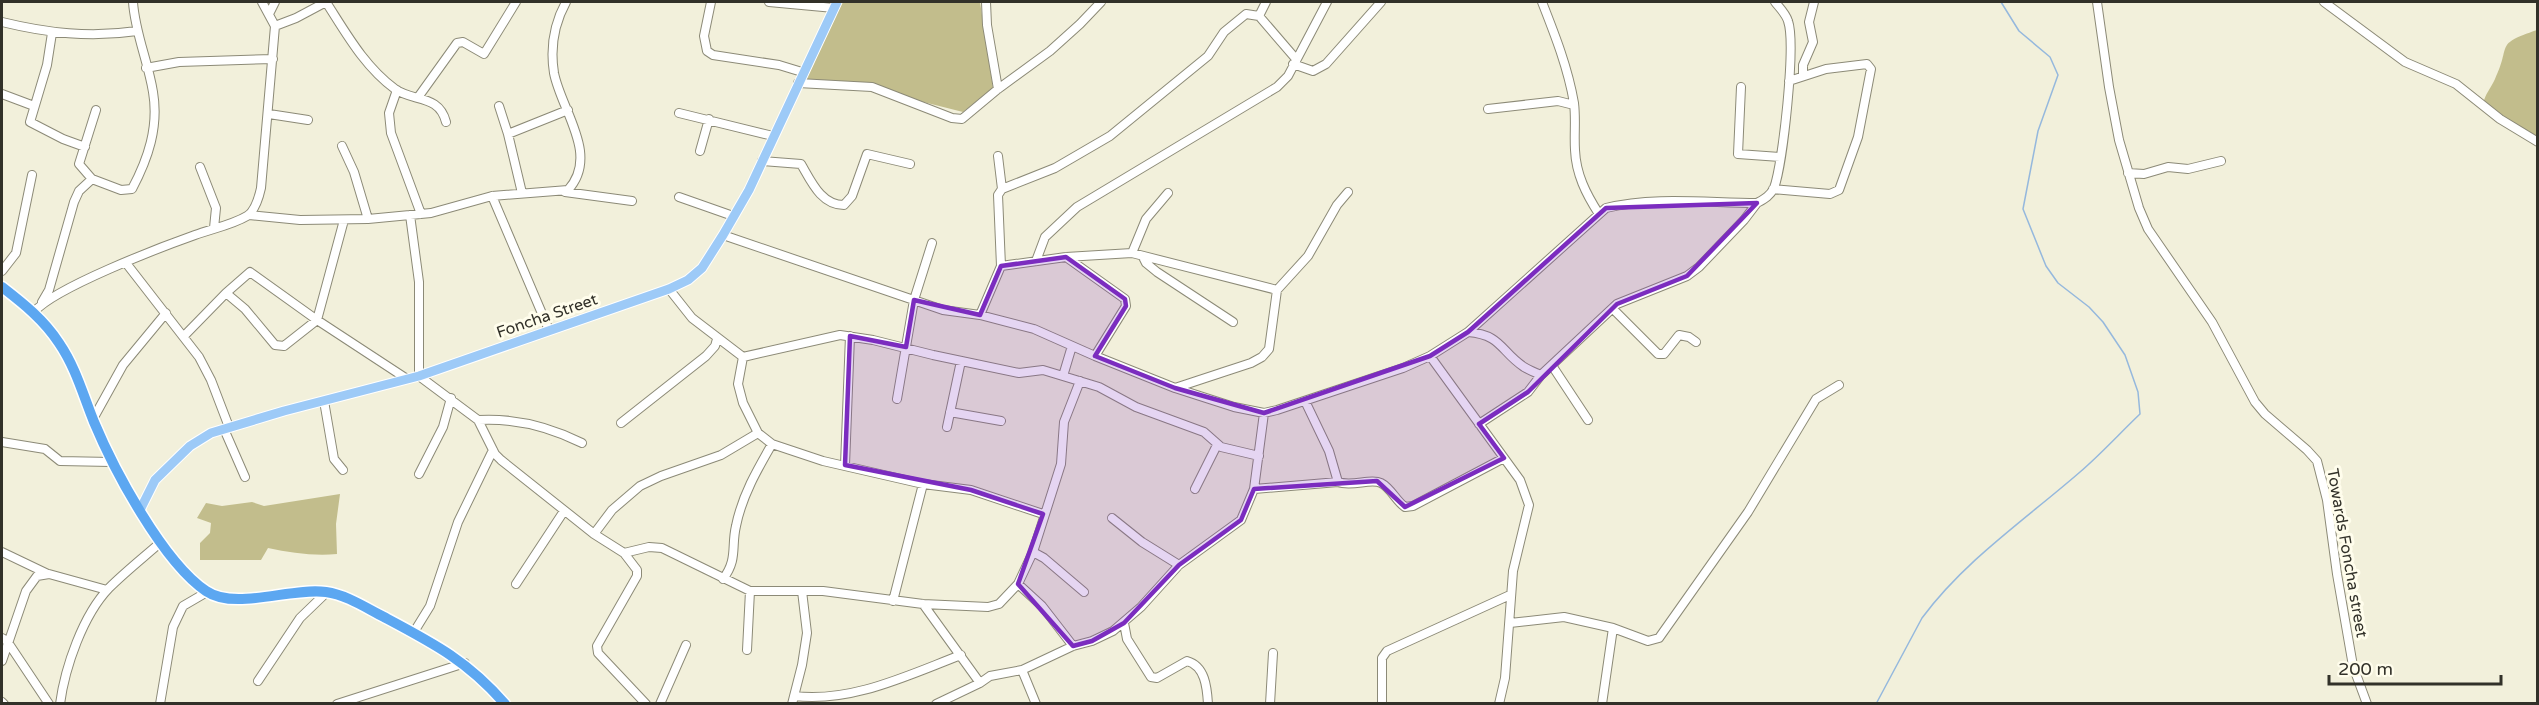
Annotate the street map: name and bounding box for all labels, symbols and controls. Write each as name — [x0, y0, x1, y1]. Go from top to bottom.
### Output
street label: Foncha Street — [494, 289, 600, 343]
street label: Towards Foncha street — [2322, 467, 2372, 639]
scale bar — [2329, 648, 2502, 686]
text: 200 m — [2338, 658, 2393, 680]

